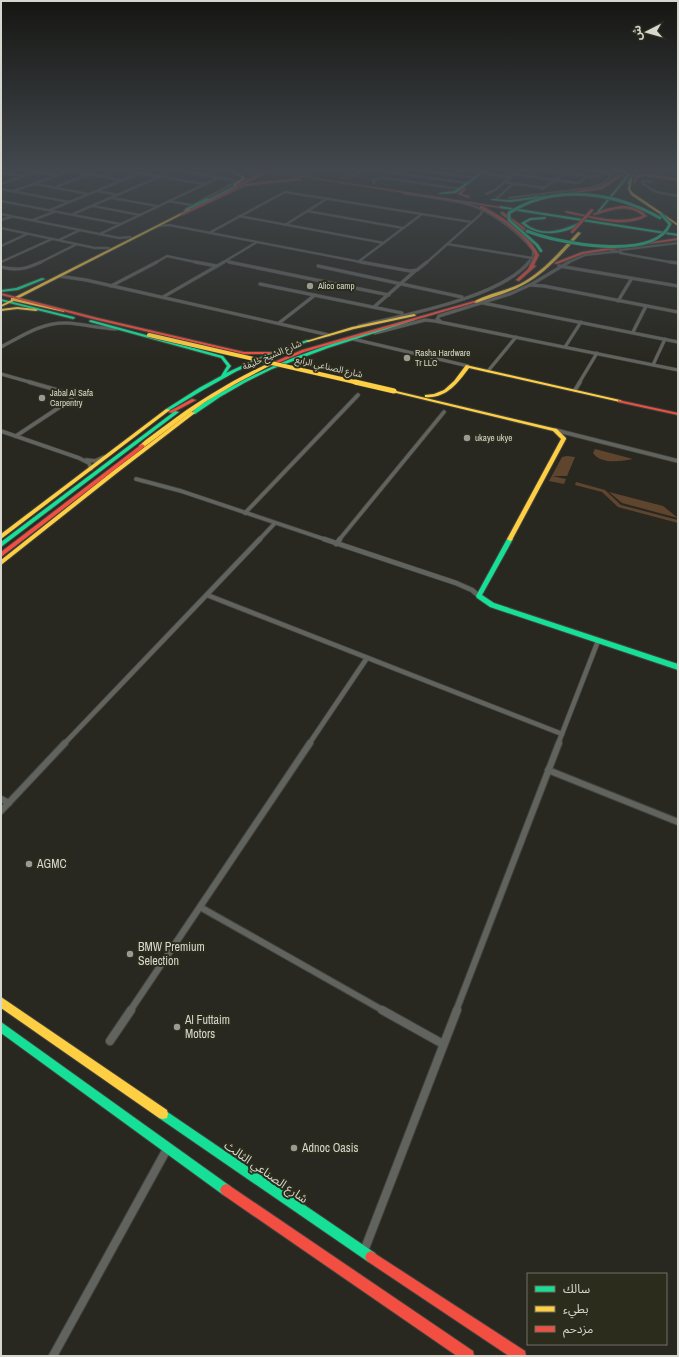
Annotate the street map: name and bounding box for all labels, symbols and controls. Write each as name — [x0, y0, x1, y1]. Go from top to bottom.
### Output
north arrow — [627, 12, 667, 52]
text: ش — [629, 25, 645, 41]
place label: Alico camp — [317, 280, 355, 292]
marker: Alico camp — [305, 281, 315, 291]
street label: شارع الشيخ خليفة — [241, 337, 304, 374]
place label: Rasha Hardware Tr LLC — [415, 347, 470, 369]
street label: شارع الصناعي الرابع — [294, 353, 364, 382]
marker: Rasha Hardware Tr LLC — [402, 353, 412, 363]
place label: Jabal Al Safa Carpentry — [50, 387, 93, 409]
marker: Jabal Al Safa Carpentry — [37, 393, 47, 403]
place label: ukaye ukye — [475, 432, 512, 444]
marker: ukaye ukye — [462, 433, 472, 443]
place label: AGMC — [36, 856, 67, 872]
marker: AGMC — [24, 859, 34, 869]
place label: BMW Premium Selection — [138, 939, 205, 969]
marker: BMW Premium Selection — [125, 949, 135, 959]
place label: Al Futtaim Motors — [184, 1012, 230, 1042]
marker: Al Futtaim Motors — [172, 1022, 182, 1032]
street label: شارع الصناعي الثالث — [220, 1137, 311, 1208]
place label: Adnoc Oasis — [301, 1140, 358, 1156]
marker: Adnoc Oasis — [289, 1143, 299, 1153]
legend — [527, 1273, 667, 1345]
text: سالك — [563, 1281, 590, 1297]
text: بطيء — [563, 1301, 589, 1319]
text: مزدحم — [563, 1321, 593, 1338]

